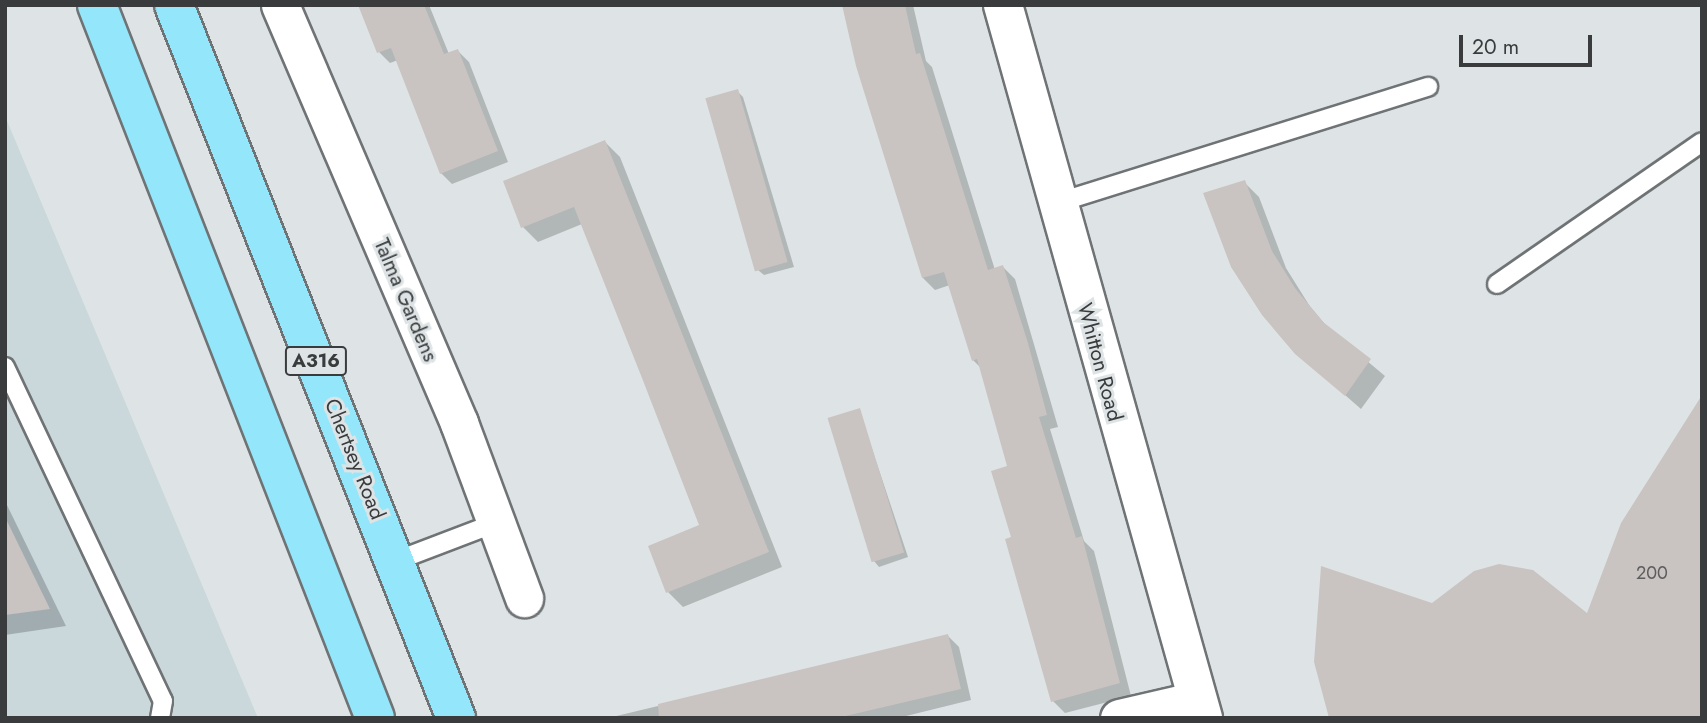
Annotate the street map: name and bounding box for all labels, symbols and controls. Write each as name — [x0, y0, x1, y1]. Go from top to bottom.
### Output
scale bar — [1462, 21, 1595, 65]
text: 20 m — [1472, 32, 1519, 62]
street label: Talma Gardens — [369, 235, 443, 365]
street label: Whitton Road — [1072, 300, 1128, 424]
road number: A316 — [284, 346, 348, 376]
street label: Chertsey Road — [319, 395, 391, 523]
house number: 200 — [1636, 562, 1668, 584]

